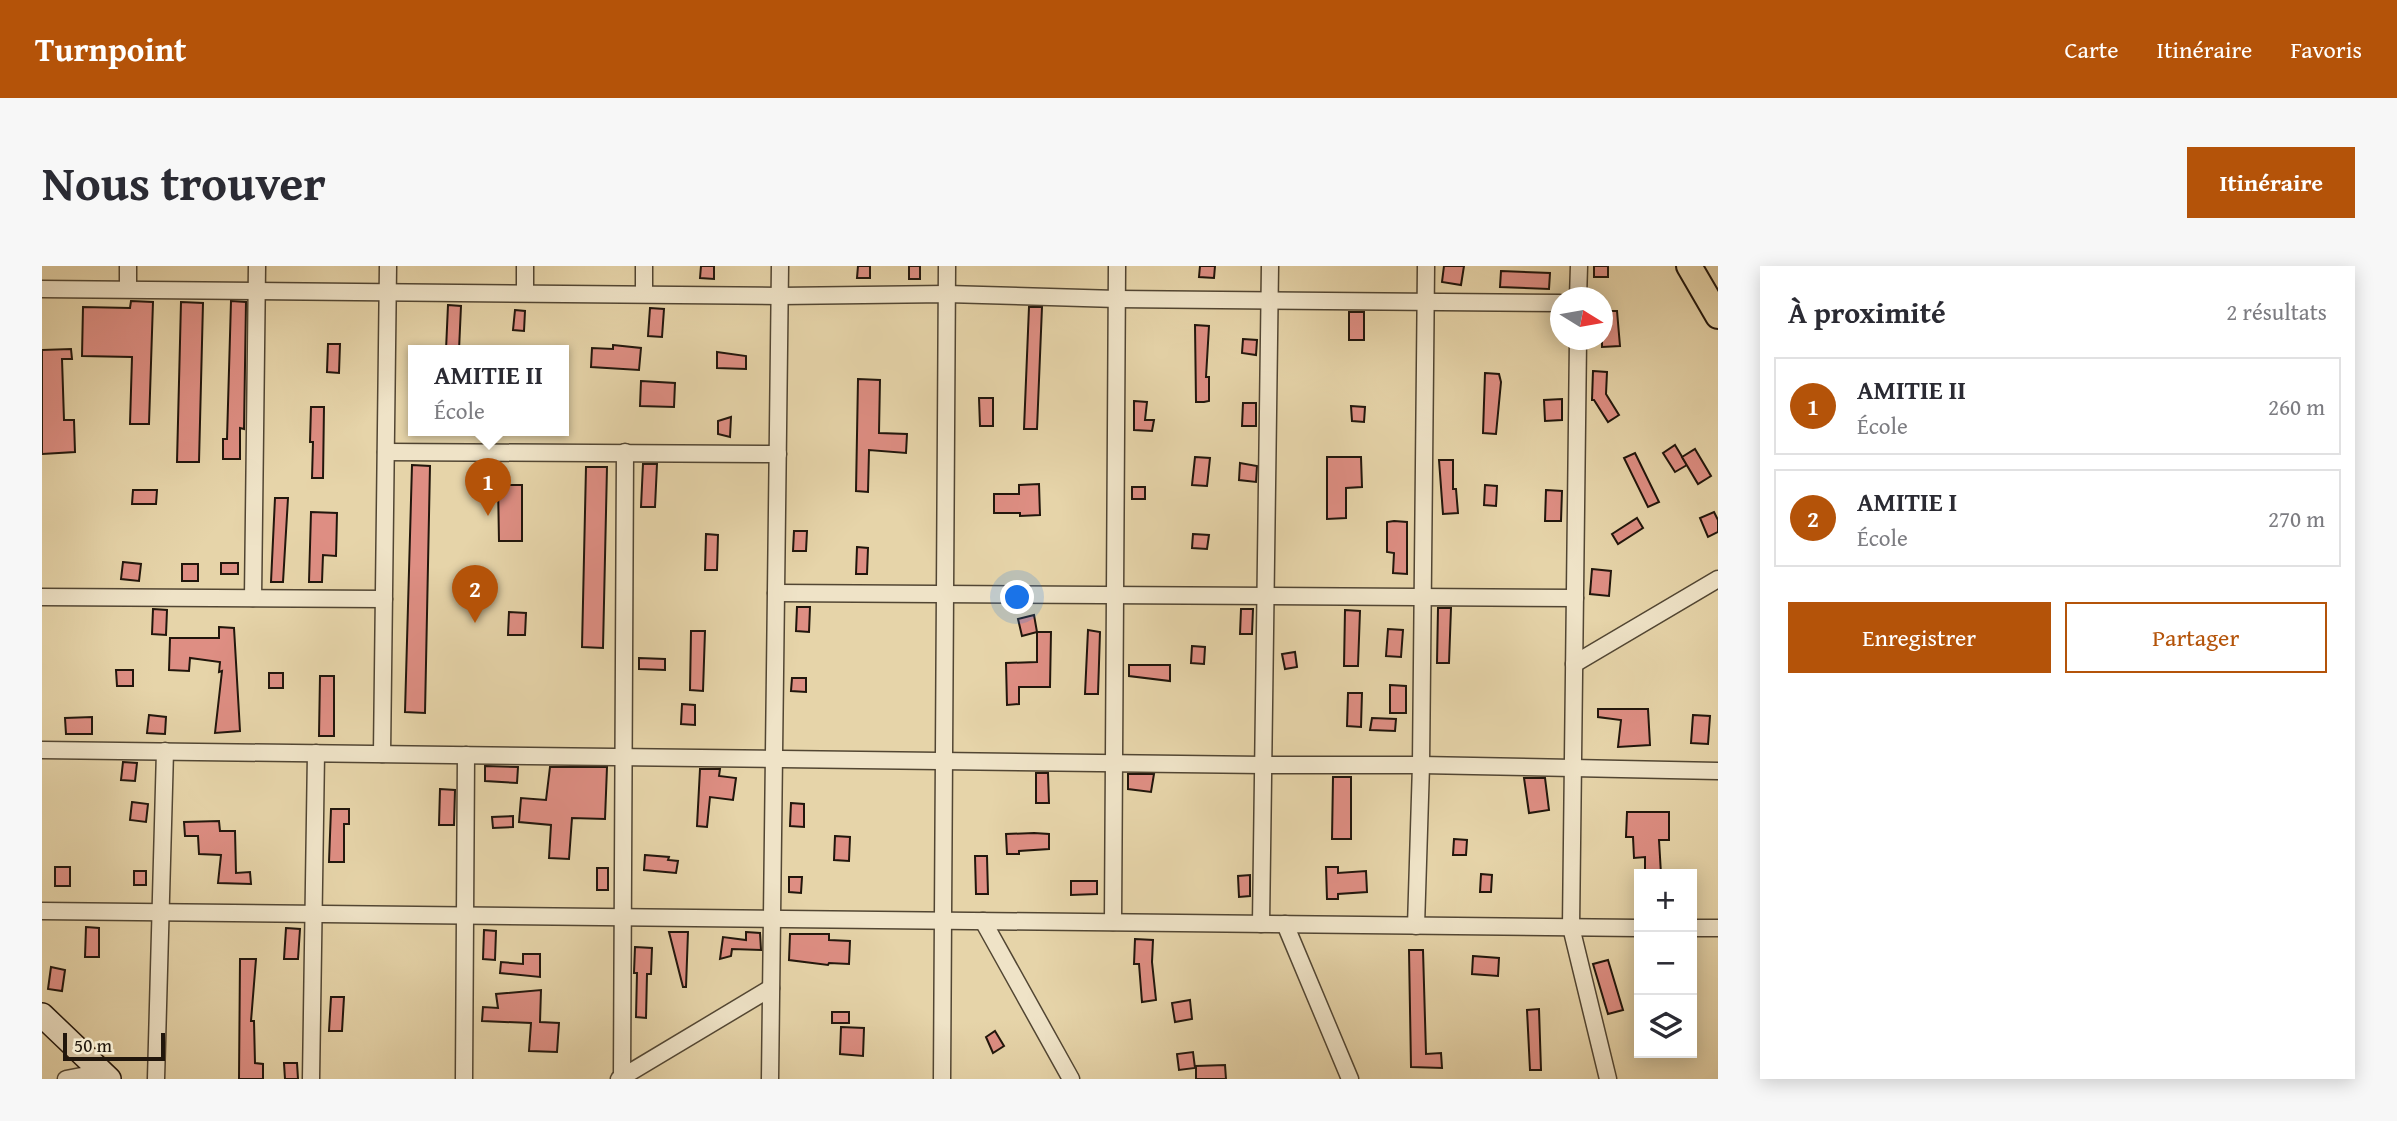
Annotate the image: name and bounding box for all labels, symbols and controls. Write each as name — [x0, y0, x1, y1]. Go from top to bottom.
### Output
text: Turnpoint — [35, 25, 187, 73]
text: Carte — [2065, 32, 2119, 67]
text: Itinéraire — [2157, 32, 2252, 67]
text: Favoris — [2290, 32, 2362, 67]
text: Nous trouver — [42, 146, 326, 218]
button: Itinéraire — [2187, 147, 2355, 218]
north arrow — [1550, 287, 1613, 350]
text: À proximité — [1788, 290, 1946, 334]
text: 2 résultats — [2226, 295, 2327, 328]
popup — [408, 345, 569, 436]
text: AMITIE II — [434, 355, 543, 394]
text: AMITIE II — [1857, 370, 1966, 409]
text: 1 — [1807, 390, 1819, 423]
text: 260 m — [2268, 390, 2325, 423]
text: École — [434, 394, 485, 427]
text: École — [1857, 409, 1908, 442]
pin: 1 — [465, 458, 511, 516]
text: AMITIE I — [1857, 482, 1957, 521]
text: 2 — [1807, 502, 1819, 535]
text: 270 m — [2268, 502, 2325, 535]
text: École — [1857, 521, 1908, 554]
pin: 2 — [452, 565, 498, 623]
your location — [1000, 580, 1034, 614]
button: Enregistrer — [1788, 602, 2051, 673]
button: Partager — [2065, 602, 2327, 673]
map controls — [1634, 869, 1697, 1058]
button: + — [1634, 869, 1697, 932]
button: − — [1634, 932, 1697, 995]
button: layers — [1634, 995, 1697, 1058]
scale bar — [63, 1030, 164, 1062]
text: 50 m — [74, 1031, 112, 1059]

